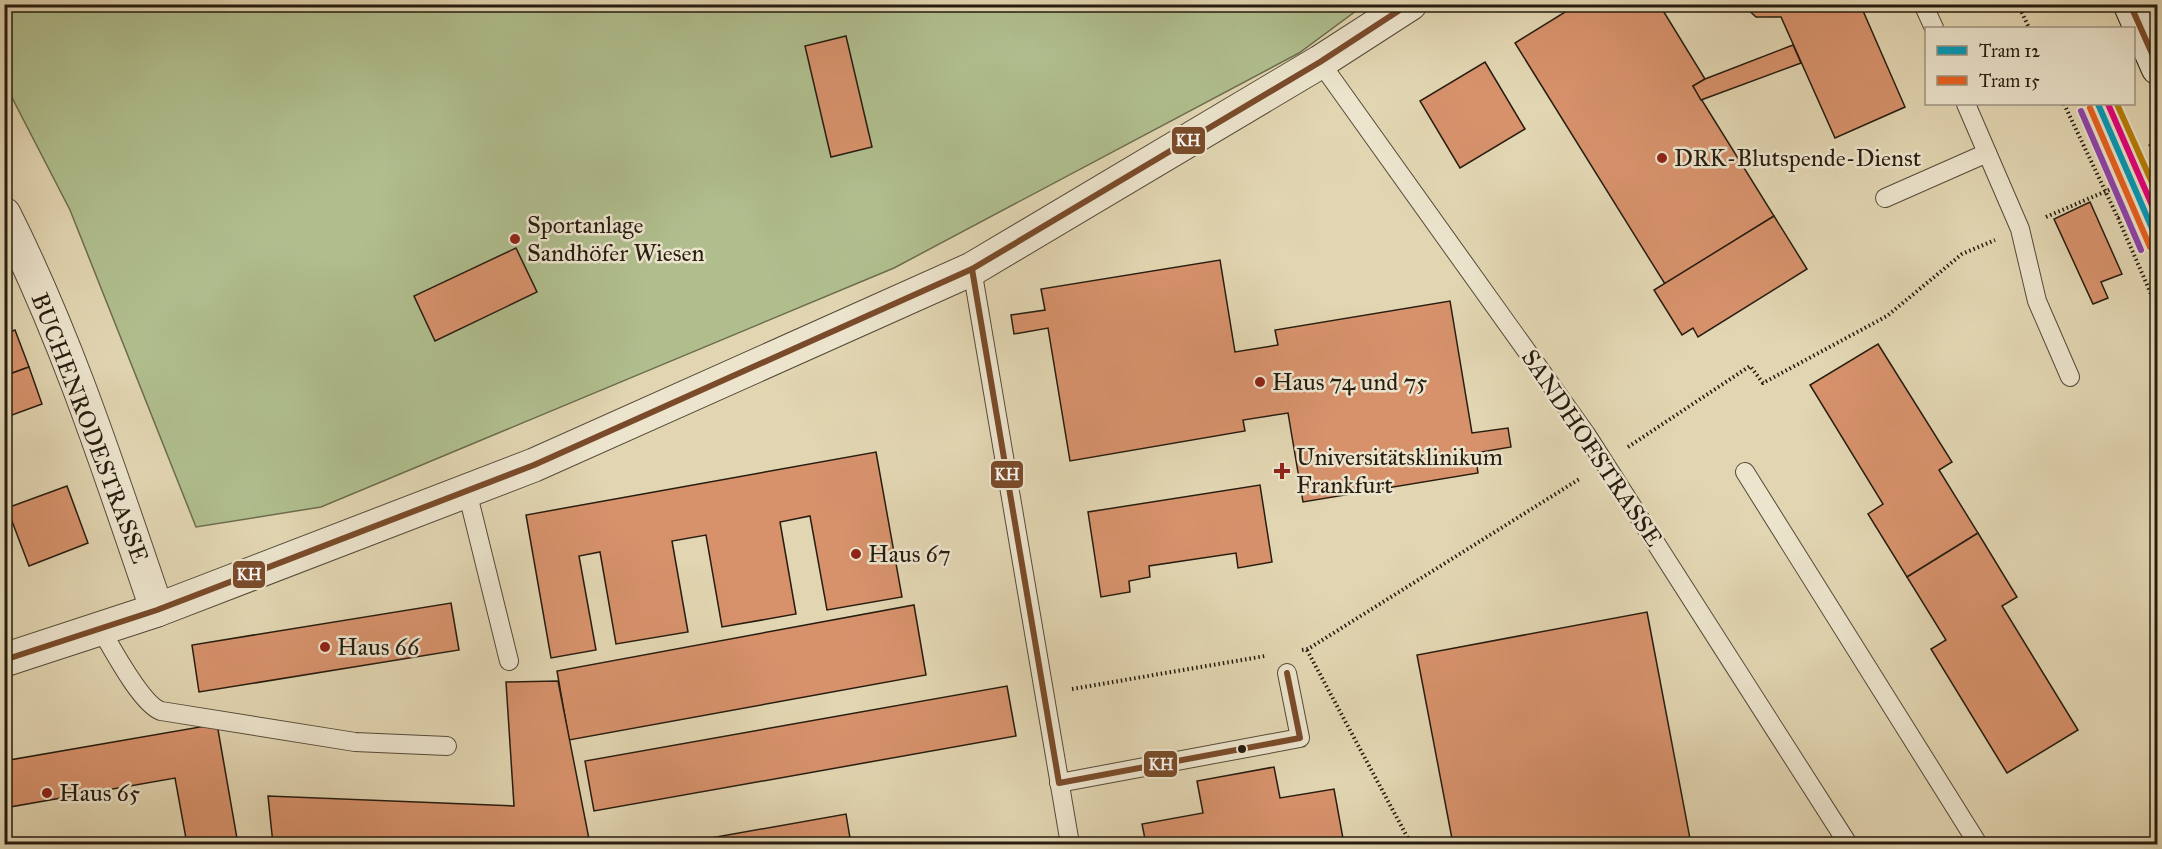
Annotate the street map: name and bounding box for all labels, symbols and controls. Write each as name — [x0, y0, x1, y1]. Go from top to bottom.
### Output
legend — [1925, 27, 2135, 105]
text: Tram 12 — [1979, 40, 2040, 62]
text: Tram 15 — [1979, 70, 2040, 92]
line badge: KH — [1171, 126, 1206, 155]
text: KH — [1175, 131, 1201, 150]
place label: DRK-Blutspende-Dienst — [1674, 143, 1922, 173]
marker: DRK-Blutspende-Dienst — [1655, 151, 1669, 165]
place label: Sportanlage Sandhöfer Wiesen — [527, 210, 704, 268]
marker: Sportanlage Sandhöfer Wiesen — [508, 232, 522, 246]
street label: BUCHENRODESTRASSE — [25, 288, 155, 568]
street label: SANDHOFSTRASSE — [1515, 344, 1669, 552]
place label: Haus 74 und 75 — [1272, 367, 1427, 397]
marker: Haus 74 und 75 — [1253, 375, 1267, 389]
place label: Universitätsklinikum Frankfurt — [1296, 442, 1503, 500]
line badge: KH — [990, 460, 1024, 489]
marker: Universitätsklinikum Frankfurt — [1273, 462, 1291, 480]
text: KH — [994, 465, 1020, 484]
place label: Haus 67 — [868, 539, 951, 569]
marker: Haus 67 — [849, 547, 863, 561]
line badge: KH — [232, 560, 266, 589]
text: KH — [236, 565, 262, 584]
place label: Haus 66 — [337, 632, 420, 662]
marker: Haus 66 — [318, 640, 332, 654]
unlabelled marker — [1236, 743, 1248, 755]
line badge: KH — [1143, 750, 1178, 778]
text: KH — [1148, 755, 1174, 774]
place label: Haus 65 — [59, 778, 140, 808]
marker: Haus 65 — [40, 786, 54, 800]

